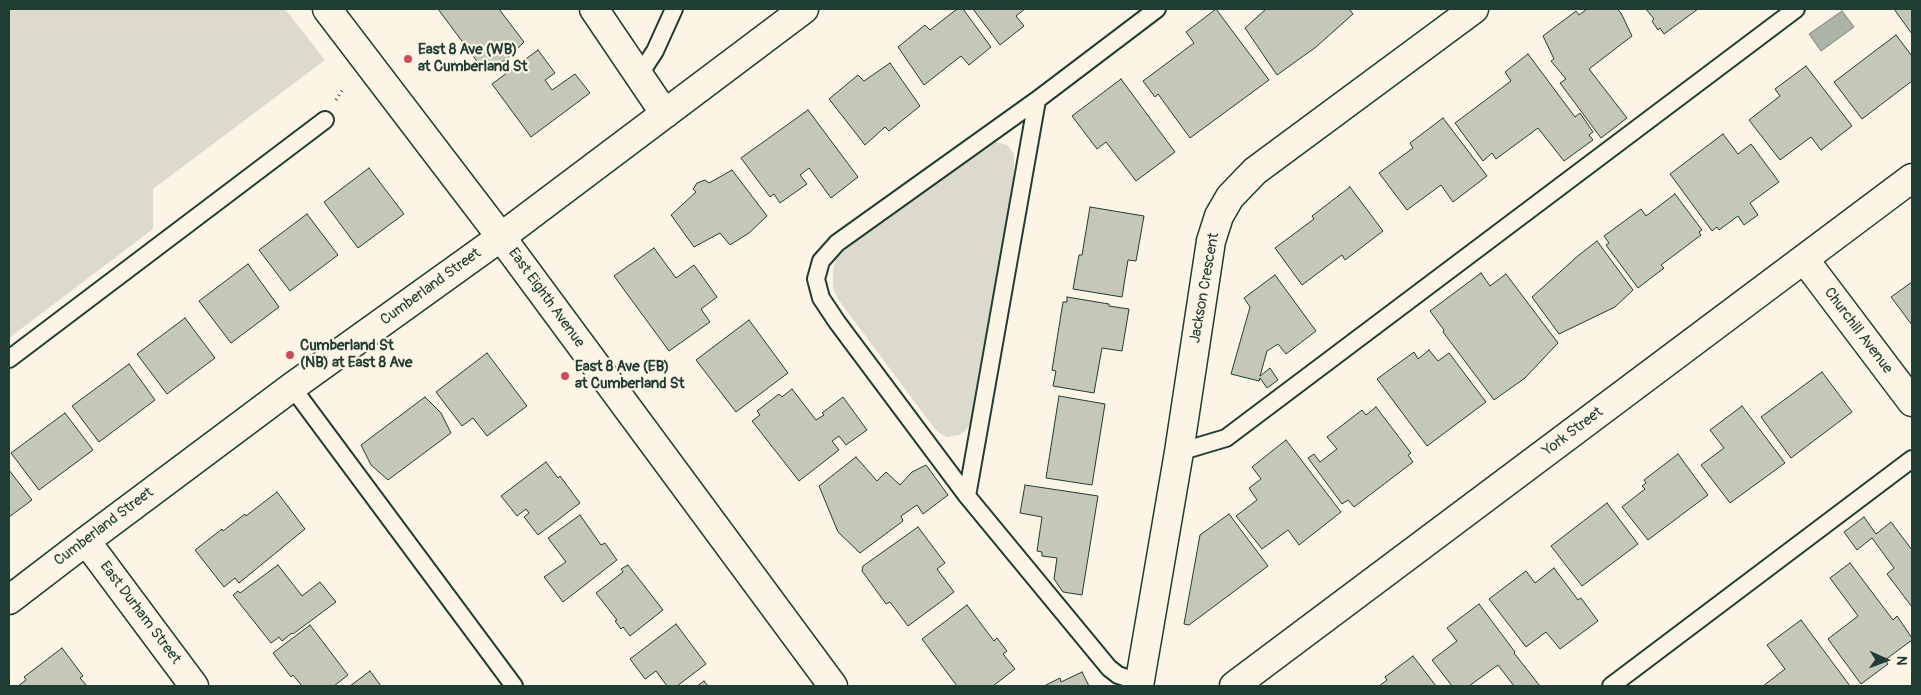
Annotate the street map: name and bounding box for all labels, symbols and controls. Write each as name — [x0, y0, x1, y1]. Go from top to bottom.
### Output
place label: East 8 Ave (WB) at Cumberland St — [418, 41, 528, 76]
marker: East 8 Ave (WB) at Cumberland St — [402, 53, 414, 65]
street label: Jackson Crescent — [1186, 231, 1224, 345]
street label: Cumberland Street — [377, 245, 485, 329]
street label: East Eighth Avenue — [504, 245, 588, 351]
street label: Churchill Avenue — [1820, 284, 1896, 378]
place label: Cumberland St (NB) at East 8 Ave — [300, 337, 412, 372]
marker: Cumberland St (NB) at East 8 Ave — [284, 349, 296, 361]
place label: East 8 Ave (EB) at Cumberland St — [575, 358, 685, 393]
marker: East 8 Ave (EB) at Cumberland St — [559, 370, 571, 382]
street label: York Street — [1539, 403, 1607, 461]
street label: Cumberland Street — [51, 484, 157, 570]
street label: East Durham Street — [95, 558, 185, 668]
north arrow — [1861, 635, 1911, 685]
text: N — [1893, 656, 1910, 666]

